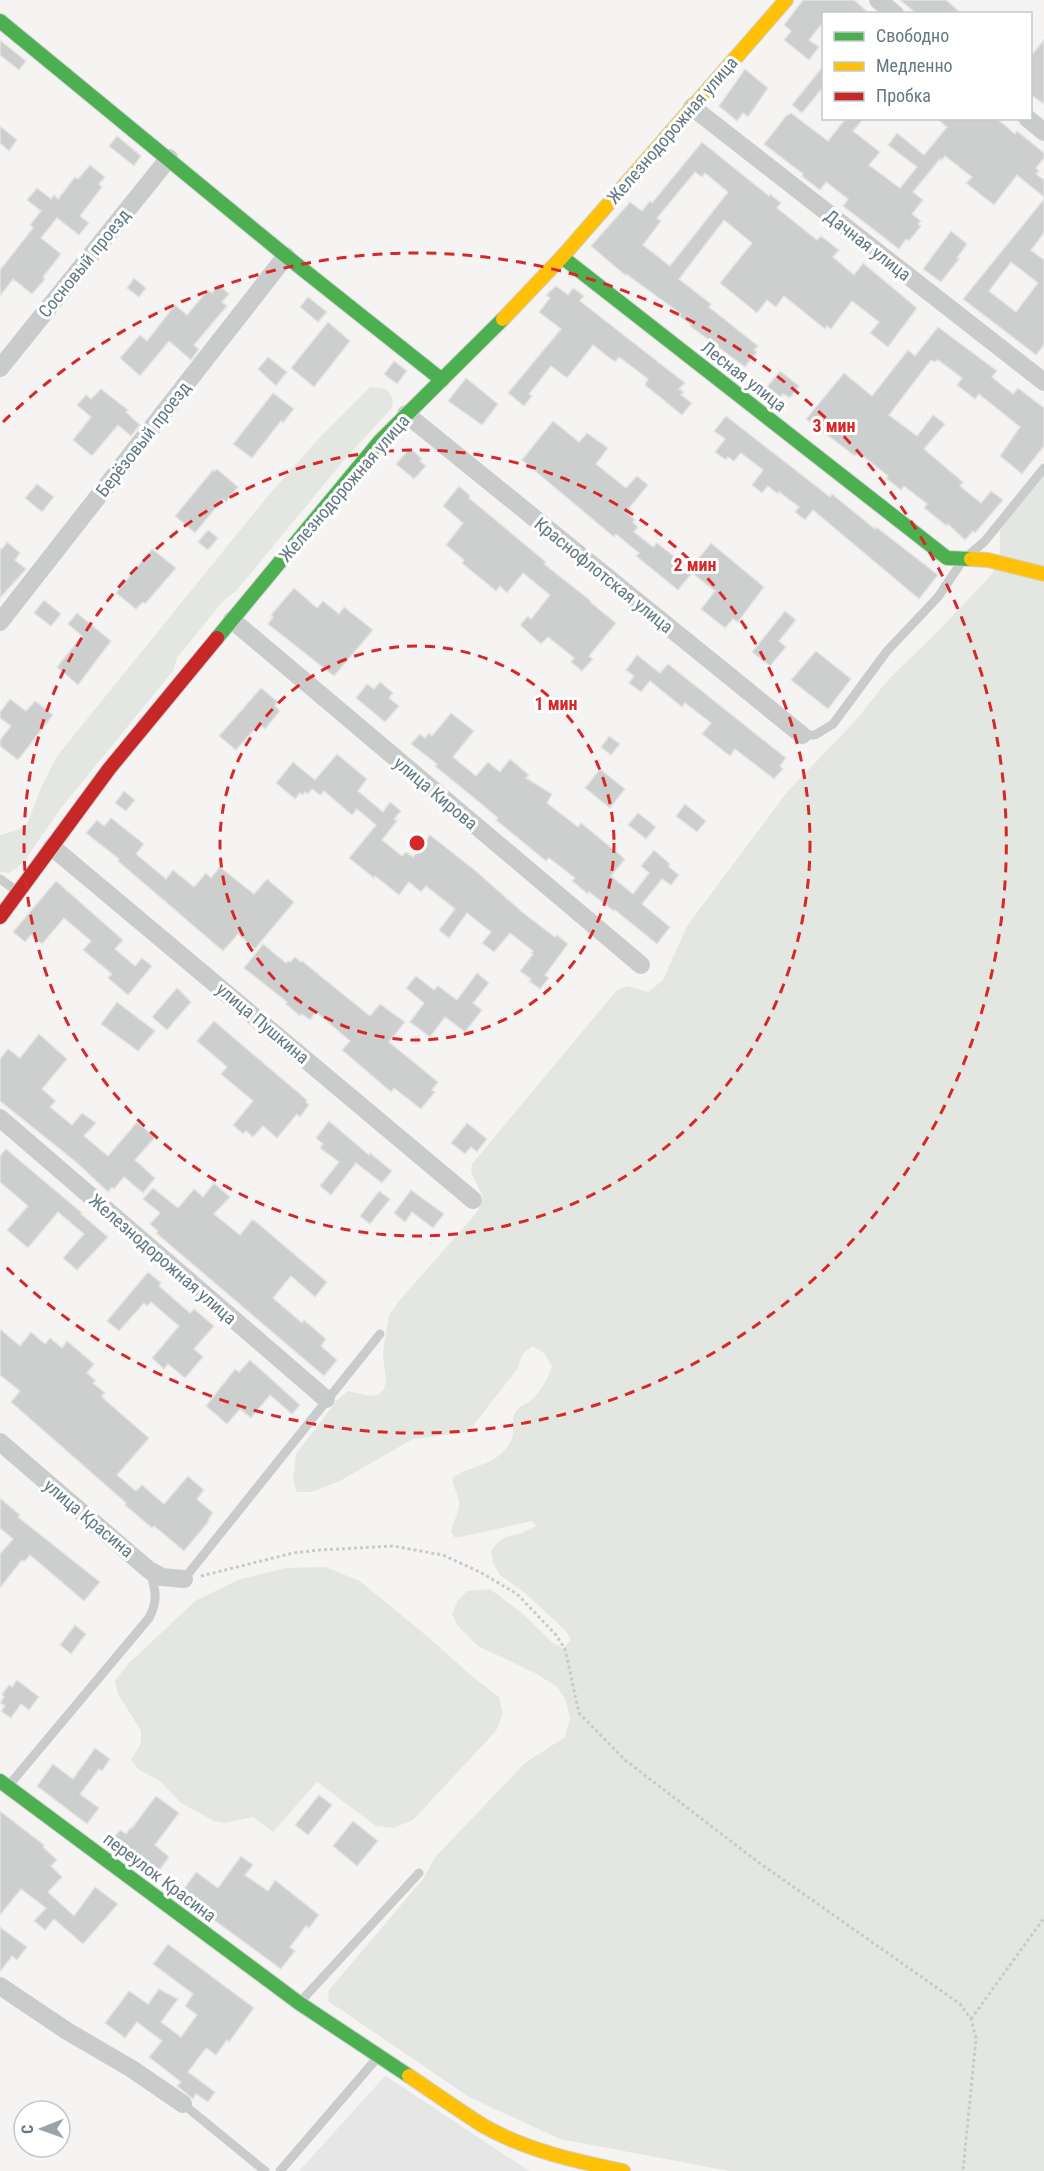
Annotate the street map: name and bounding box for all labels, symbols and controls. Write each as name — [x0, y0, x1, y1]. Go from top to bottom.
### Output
legend — [822, 12, 1032, 120]
text: Свободно — [876, 25, 949, 46]
street label: Железнодорожная улица — [602, 52, 742, 208]
text: Медленно — [876, 55, 953, 76]
text: Пробка — [876, 85, 931, 106]
street label: Сосновый проезд — [34, 204, 134, 322]
street label: Дачная улица — [821, 205, 915, 285]
street label: Лесная улица — [697, 336, 791, 416]
street label: Берёзовый проезд — [91, 377, 195, 501]
street label: Железнодорожная улица — [274, 410, 414, 566]
text: 3 мин — [812, 415, 856, 436]
street label: Краснофлотская улица — [531, 513, 677, 637]
text: 2 мин — [673, 554, 717, 575]
text: 1 мин — [534, 693, 578, 714]
street label: улица Кирова — [390, 752, 482, 834]
centre of rings — [407, 833, 427, 853]
street label: улица Пушкина — [212, 978, 314, 1068]
street label: Железнодорожная улица — [85, 1189, 241, 1329]
street label: улица Красина — [40, 1474, 138, 1562]
street label: переулок Красина — [100, 1828, 220, 1926]
north arrow — [12, 2099, 72, 2159]
text: С — [18, 2125, 37, 2134]

